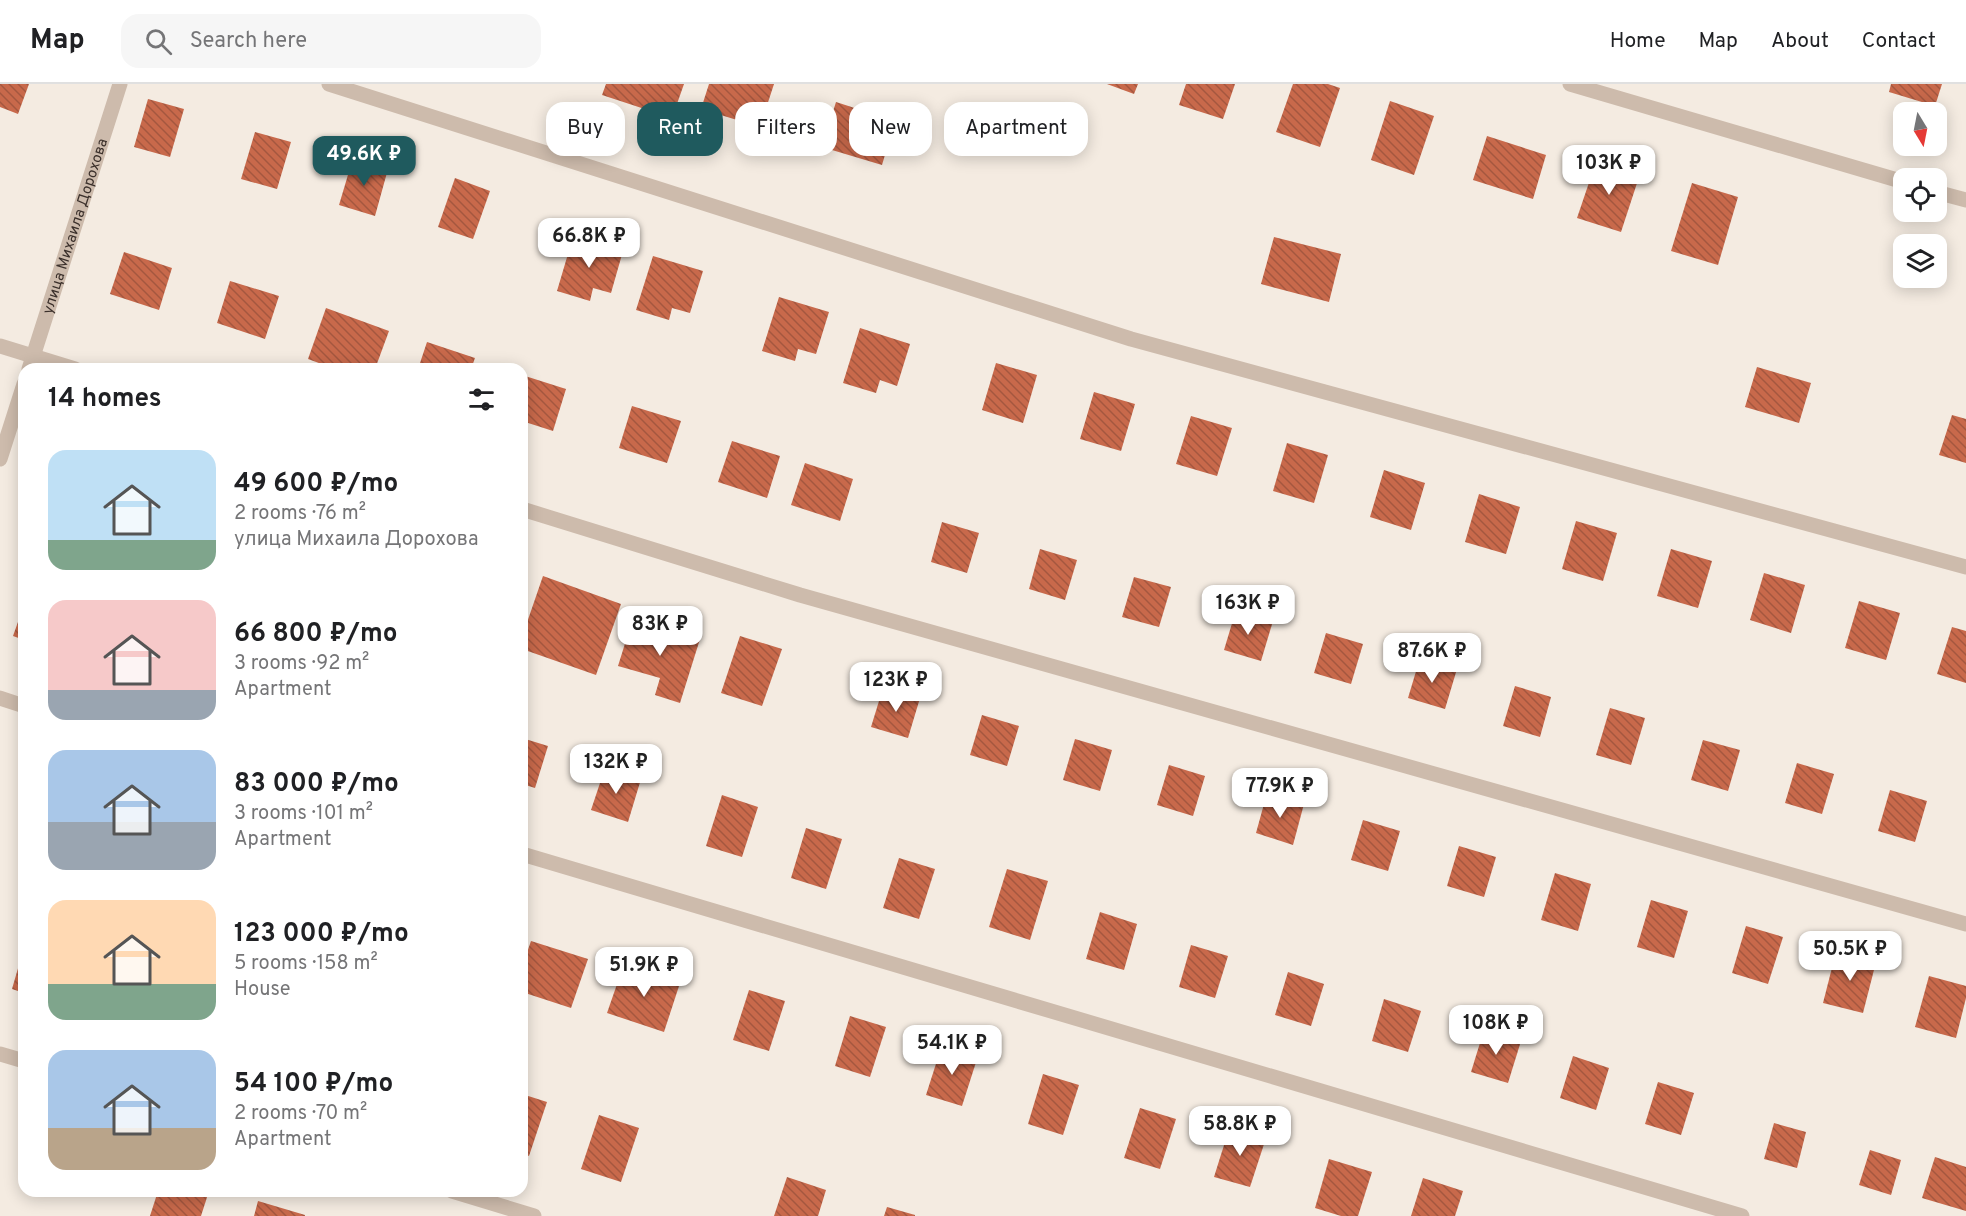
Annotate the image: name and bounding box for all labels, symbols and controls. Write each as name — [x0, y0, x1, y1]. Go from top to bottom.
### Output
search box — [121, 14, 541, 68]
text: Map — [30, 23, 85, 59]
icon: search — [142, 25, 175, 58]
text: Search here — [190, 28, 307, 55]
text: Home — [1610, 28, 1666, 55]
text: Map — [1699, 28, 1738, 55]
text: About — [1771, 28, 1829, 55]
text: Contact — [1862, 28, 1936, 55]
chip: Buy — [546, 102, 625, 156]
chip: Rent — [637, 102, 723, 156]
chip: Filters — [735, 102, 837, 156]
chip: New — [849, 102, 932, 156]
chip: Apartment — [944, 102, 1088, 156]
north arrow — [1893, 102, 1947, 156]
map controls — [1893, 102, 1947, 288]
street label: улица Михаила Дорохова — [39, 136, 113, 317]
pin: 49.6K ₽ — [309, 136, 419, 187]
text: 49.6K ₽ — [327, 142, 401, 168]
pin: 103K ₽ — [1560, 145, 1658, 196]
text: 103K ₽ — [1576, 151, 1642, 177]
button: locate — [1893, 168, 1947, 222]
pin: 66.8K ₽ — [534, 218, 644, 269]
text: 66.8K ₽ — [552, 224, 626, 250]
button: layers — [1893, 234, 1947, 288]
text: 14 homes — [48, 383, 162, 416]
icon: filters — [465, 383, 498, 416]
text: 49 600 ₽/mo — [234, 468, 398, 501]
icon: home — [96, 474, 168, 546]
text: 2 rooms · 76 m² — [234, 501, 366, 527]
text: улица Михаила Дорохова — [234, 527, 479, 553]
pin: 163K ₽ — [1199, 585, 1297, 636]
text: 163K ₽ — [1216, 591, 1280, 617]
pin: 83K ₽ — [618, 606, 702, 657]
text: 83K ₽ — [632, 612, 688, 638]
text: 66 800 ₽/mo — [234, 618, 398, 651]
icon: home — [96, 624, 168, 696]
pin: 87.6K ₽ — [1377, 633, 1487, 684]
text: 87.6K ₽ — [1397, 639, 1467, 665]
text: 3 rooms · 92 m² — [234, 651, 369, 677]
pin: 123K ₽ — [847, 662, 945, 713]
text: 123K ₽ — [864, 668, 928, 694]
text: Apartment — [234, 677, 332, 703]
pin: 132K ₽ — [567, 744, 665, 795]
text: 132K ₽ — [584, 750, 648, 776]
text: 83 000 ₽/mo — [234, 768, 399, 801]
pin: 77.9K ₽ — [1225, 768, 1335, 819]
icon: home — [96, 774, 168, 846]
text: 77.9K ₽ — [1246, 774, 1314, 800]
text: 3 rooms · 101 m² — [234, 801, 373, 827]
text: Apartment — [234, 827, 332, 853]
text: 123 000 ₽/mo — [234, 918, 409, 951]
icon: home — [96, 924, 168, 996]
pin: 50.5K ₽ — [1795, 931, 1905, 982]
text: 50.5K ₽ — [1813, 937, 1887, 963]
pin: 51.9K ₽ — [589, 947, 699, 998]
text: 5 rooms · 158 m² — [234, 951, 378, 977]
text: 51.9K ₽ — [609, 953, 679, 979]
text: House — [234, 977, 290, 1003]
pin: 108K ₽ — [1447, 1005, 1545, 1056]
text: 108K ₽ — [1463, 1011, 1529, 1037]
pin: 54.1K ₽ — [897, 1025, 1007, 1076]
text: 54.1K ₽ — [917, 1031, 987, 1057]
text: 54 100 ₽/mo — [234, 1068, 393, 1101]
icon: home — [96, 1074, 168, 1146]
text: 2 rooms · 70 m² — [234, 1101, 367, 1127]
pin: 58.8K ₽ — [1185, 1106, 1295, 1157]
text: 58.8K ₽ — [1203, 1112, 1277, 1138]
text: Apartment — [234, 1127, 332, 1153]

